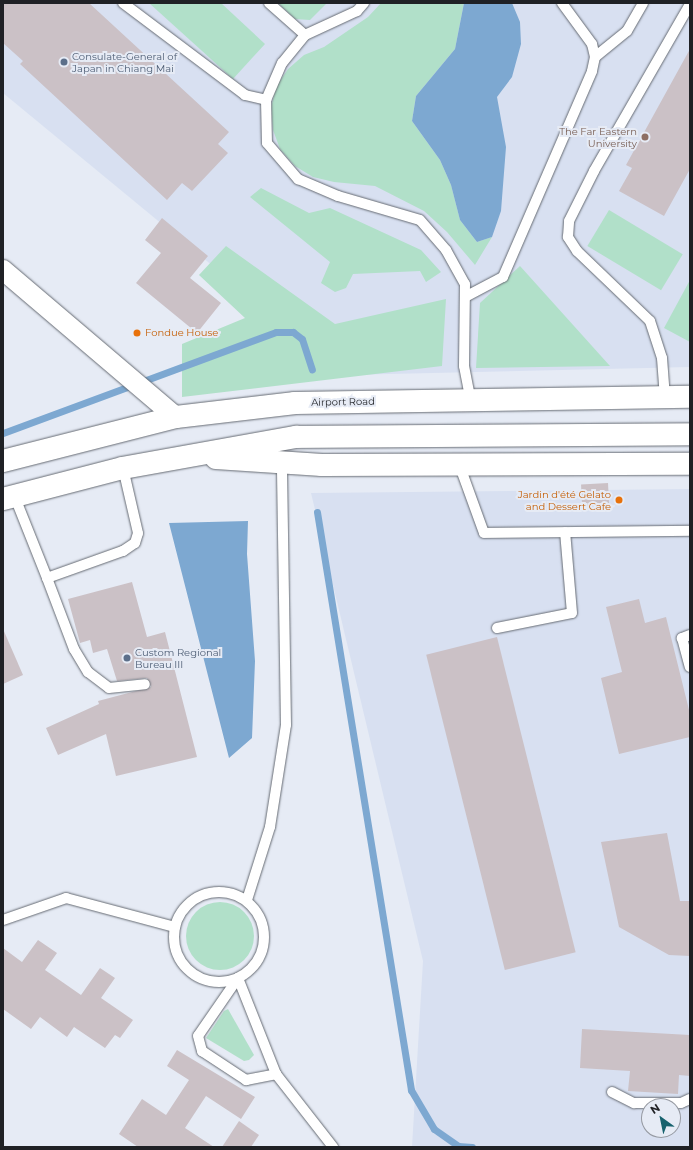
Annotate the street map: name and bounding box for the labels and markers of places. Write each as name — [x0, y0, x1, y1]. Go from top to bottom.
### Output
place label: Consulate-General of Japan in Chiang Mai — [72, 50, 177, 74]
marker: Consulate-General of Japan in Chiang Mai — [59, 57, 69, 67]
place label: The Far Eastern University — [559, 125, 637, 148]
marker: The Far Eastern University — [640, 132, 650, 142]
place label: Fondue House — [145, 327, 218, 339]
marker: Fondue House — [132, 328, 142, 338]
place label: Jardin d'été Gelato and Dessert Cafe — [518, 488, 611, 512]
marker: Jardin d'été Gelato and Dessert Cafe — [614, 495, 624, 505]
place label: Custom Regional Bureau III — [135, 646, 221, 670]
marker: Custom Regional Bureau III — [122, 653, 132, 663]

